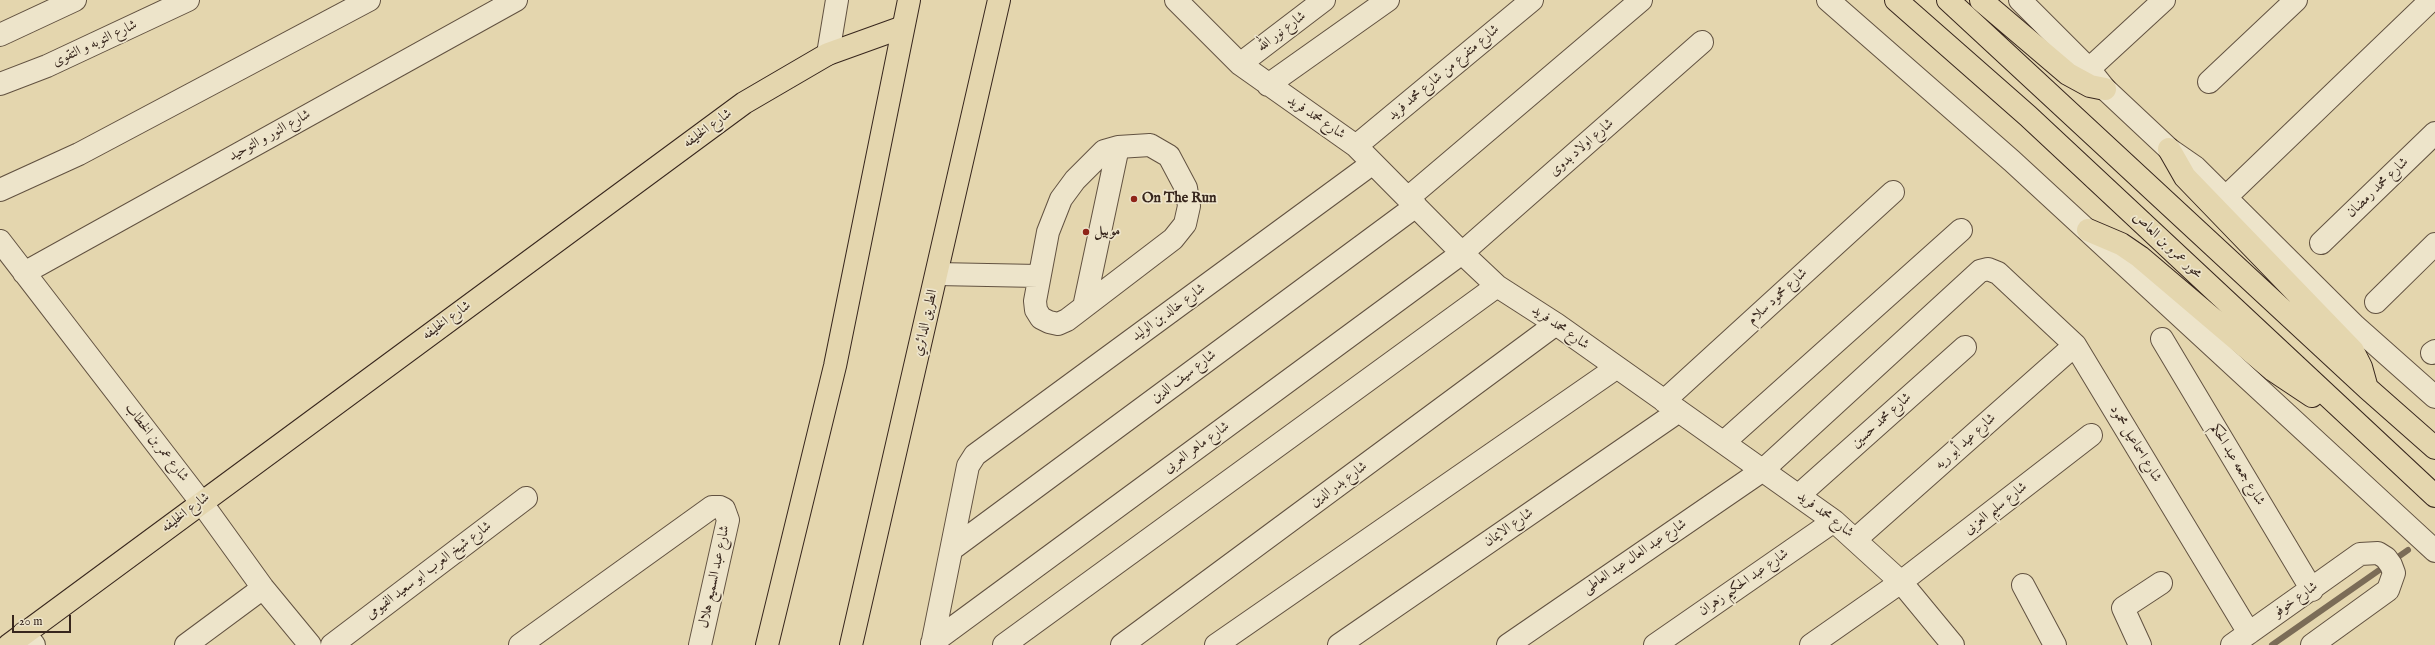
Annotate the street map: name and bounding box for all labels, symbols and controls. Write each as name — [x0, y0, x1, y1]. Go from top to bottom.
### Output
street label: شارع نور الله — [1254, 8, 1310, 56]
street label: شارع التوبه و التقوى — [50, 17, 140, 71]
street label: شارع متفرع من شارع محمد فريد — [1385, 21, 1503, 125]
street label: شارع محمد فريد — [1284, 92, 1348, 144]
street label: شارع الخليفه — [680, 106, 736, 152]
street label: شارع النور و التوحيد — [226, 107, 314, 165]
street label: شارع اولاد بدوى — [1546, 115, 1618, 181]
street label: شارع محمد رمضان — [2344, 154, 2412, 222]
place label: On The Run — [1142, 191, 1217, 207]
marker: On The Run — [1129, 194, 1139, 204]
street label: محور عمرو بن العاص — [2129, 209, 2205, 283]
place label: موبيل — [1094, 224, 1120, 240]
marker: موبيل — [1081, 227, 1091, 237]
street label: شارع محمود سلام — [1745, 265, 1811, 329]
street label: شارع خالد بن الوليد — [1129, 281, 1209, 345]
street label: الطريق الدائري — [910, 288, 942, 358]
street label: شارع الخليفه — [419, 298, 475, 344]
street label: شارع محمد فريد — [1528, 302, 1592, 354]
street label: شارع سيف الدين — [1148, 347, 1220, 407]
street label: شارع محمد حسين — [1849, 390, 1915, 452]
street label: شارع عمر بن الخطاب — [120, 401, 192, 485]
street label: شارع اسماعيل محمود — [2105, 402, 2165, 486]
street label: شارع عيد أبو ريه — [1932, 410, 2000, 474]
street label: شارع ماهر العربى — [1161, 419, 1233, 477]
street label: شارع جمعه عبد الحكم — [2206, 421, 2268, 509]
street label: شارع بدر الدين — [1307, 459, 1371, 511]
street label: شارع سليم العزبى — [1961, 479, 2031, 539]
street label: شارع محمد فريد — [1793, 488, 1857, 542]
street label: شارع الخليفه — [159, 489, 213, 537]
street label: شارع الايمان — [1481, 505, 1537, 551]
street label: شارع عبد العال عبد العاطى — [1580, 516, 1690, 598]
street label: شارع شيخ العرب ابو سعيد الفيومى — [363, 518, 495, 624]
street label: شارع عبد السميع هلال — [696, 524, 734, 630]
street label: شارع عبد الحكيم زهران — [1696, 546, 1792, 620]
street label: شارع خوفو — [2271, 579, 2321, 621]
scale bar — [14, 607, 73, 633]
text: 20 m — [19, 614, 42, 629]

